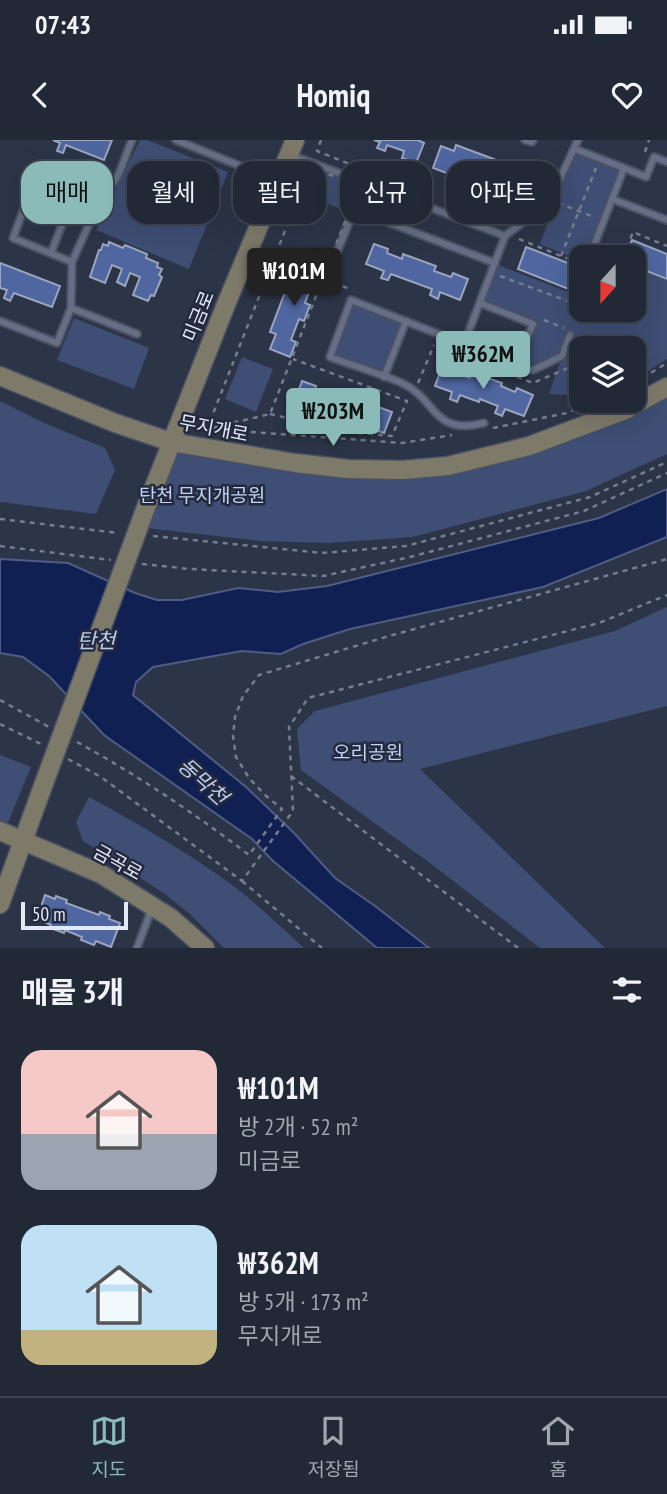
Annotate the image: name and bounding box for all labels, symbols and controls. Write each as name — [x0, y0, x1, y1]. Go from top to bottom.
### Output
text: 07:43 — [35, 8, 91, 41]
text: Homiq — [297, 74, 370, 116]
icon: back — [21, 76, 59, 114]
icon: heart — [608, 76, 646, 114]
chip: 매매 — [21, 161, 113, 224]
chip: 월세 — [127, 161, 219, 224]
chip: 필터 — [233, 161, 326, 224]
chip: 신규 — [340, 161, 432, 224]
chip: 아파트 — [446, 161, 560, 224]
north arrow — [569, 245, 646, 322]
map controls — [569, 245, 646, 413]
pin: ₩101M — [245, 248, 343, 308]
text: ₩101M — [263, 256, 325, 285]
street label: 미금로 — [177, 287, 219, 345]
pin: ₩362M — [434, 331, 532, 391]
button: layers — [569, 336, 646, 413]
text: ₩362M — [452, 339, 514, 368]
pin: ₩203M — [284, 388, 382, 448]
text: ₩203M — [302, 396, 364, 425]
street label: 무지개로 — [177, 410, 251, 446]
park label: 탄천 무지개공원 — [139, 483, 265, 507]
water label: 탄천 — [77, 627, 118, 654]
park label: 오리공원 — [333, 740, 403, 764]
water label: 동막천 — [172, 752, 236, 812]
street label: 금곡로 — [89, 839, 147, 885]
scale bar — [21, 899, 128, 931]
text: 50 m — [32, 902, 66, 926]
icon: filters — [608, 971, 646, 1009]
text: 매물 3개 — [21, 972, 124, 1011]
text: ₩101M — [238, 1068, 319, 1107]
icon: home — [77, 1078, 161, 1162]
text: 방 2개 · 52 m² — [238, 1112, 358, 1141]
text: 미금로 — [238, 1146, 301, 1175]
text: ₩362M — [238, 1243, 319, 1282]
icon: home — [77, 1253, 161, 1337]
text: 방 5개 · 173 m² — [238, 1287, 369, 1316]
text: 무지개로 — [238, 1321, 323, 1350]
tab: 지도 — [90, 1412, 128, 1481]
tab: 저장됨 — [307, 1412, 360, 1481]
tab: 홈 — [539, 1412, 577, 1481]

